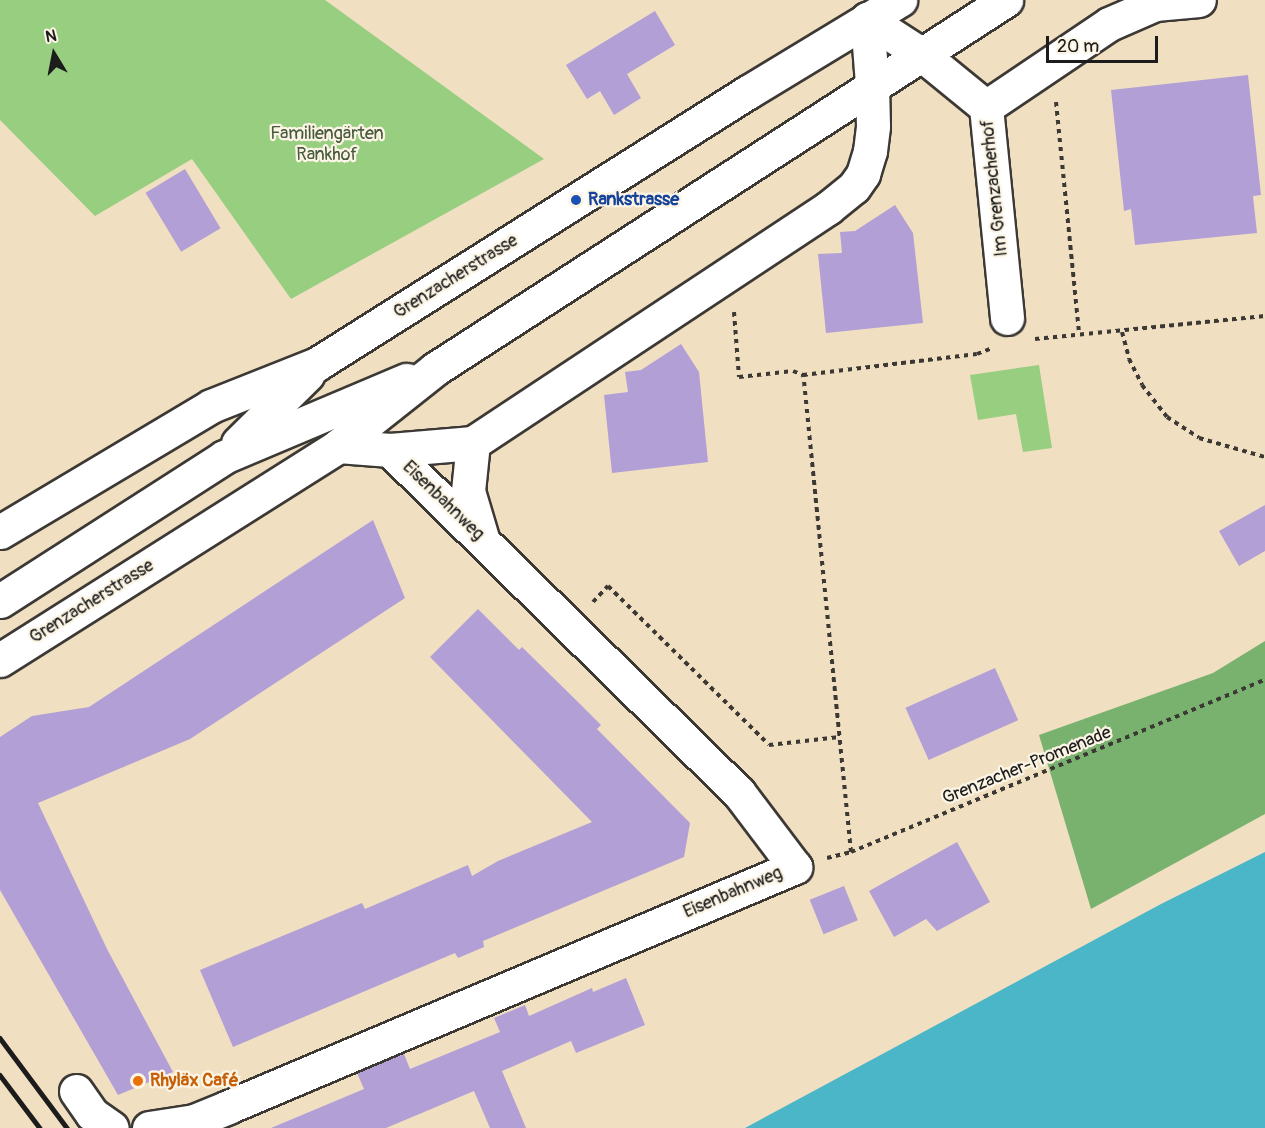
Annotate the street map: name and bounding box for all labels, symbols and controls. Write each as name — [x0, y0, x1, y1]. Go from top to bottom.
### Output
north arrow — [24, 24, 84, 84]
scale bar — [1049, 24, 1162, 62]
text: N — [44, 25, 58, 47]
text: 20 m — [1057, 35, 1099, 58]
street label: Im Grenzacherhof — [977, 118, 1013, 258]
park label: Familiengärten Rankhof — [270, 124, 384, 166]
place label: Rankstrasse — [588, 189, 679, 211]
marker: Rankstrasse — [569, 193, 583, 207]
street label: Grenzacherstrasse — [390, 230, 522, 324]
street label: Eisenbahnweg — [398, 457, 488, 545]
street label: Grenzacherstrasse — [26, 555, 158, 649]
street label: Grenzacher-Promenade — [939, 722, 1115, 810]
street label: Eisenbahnweg — [680, 863, 786, 923]
place label: Rhyläx Café — [150, 1070, 239, 1092]
marker: Rhyläx Café — [131, 1074, 145, 1088]

